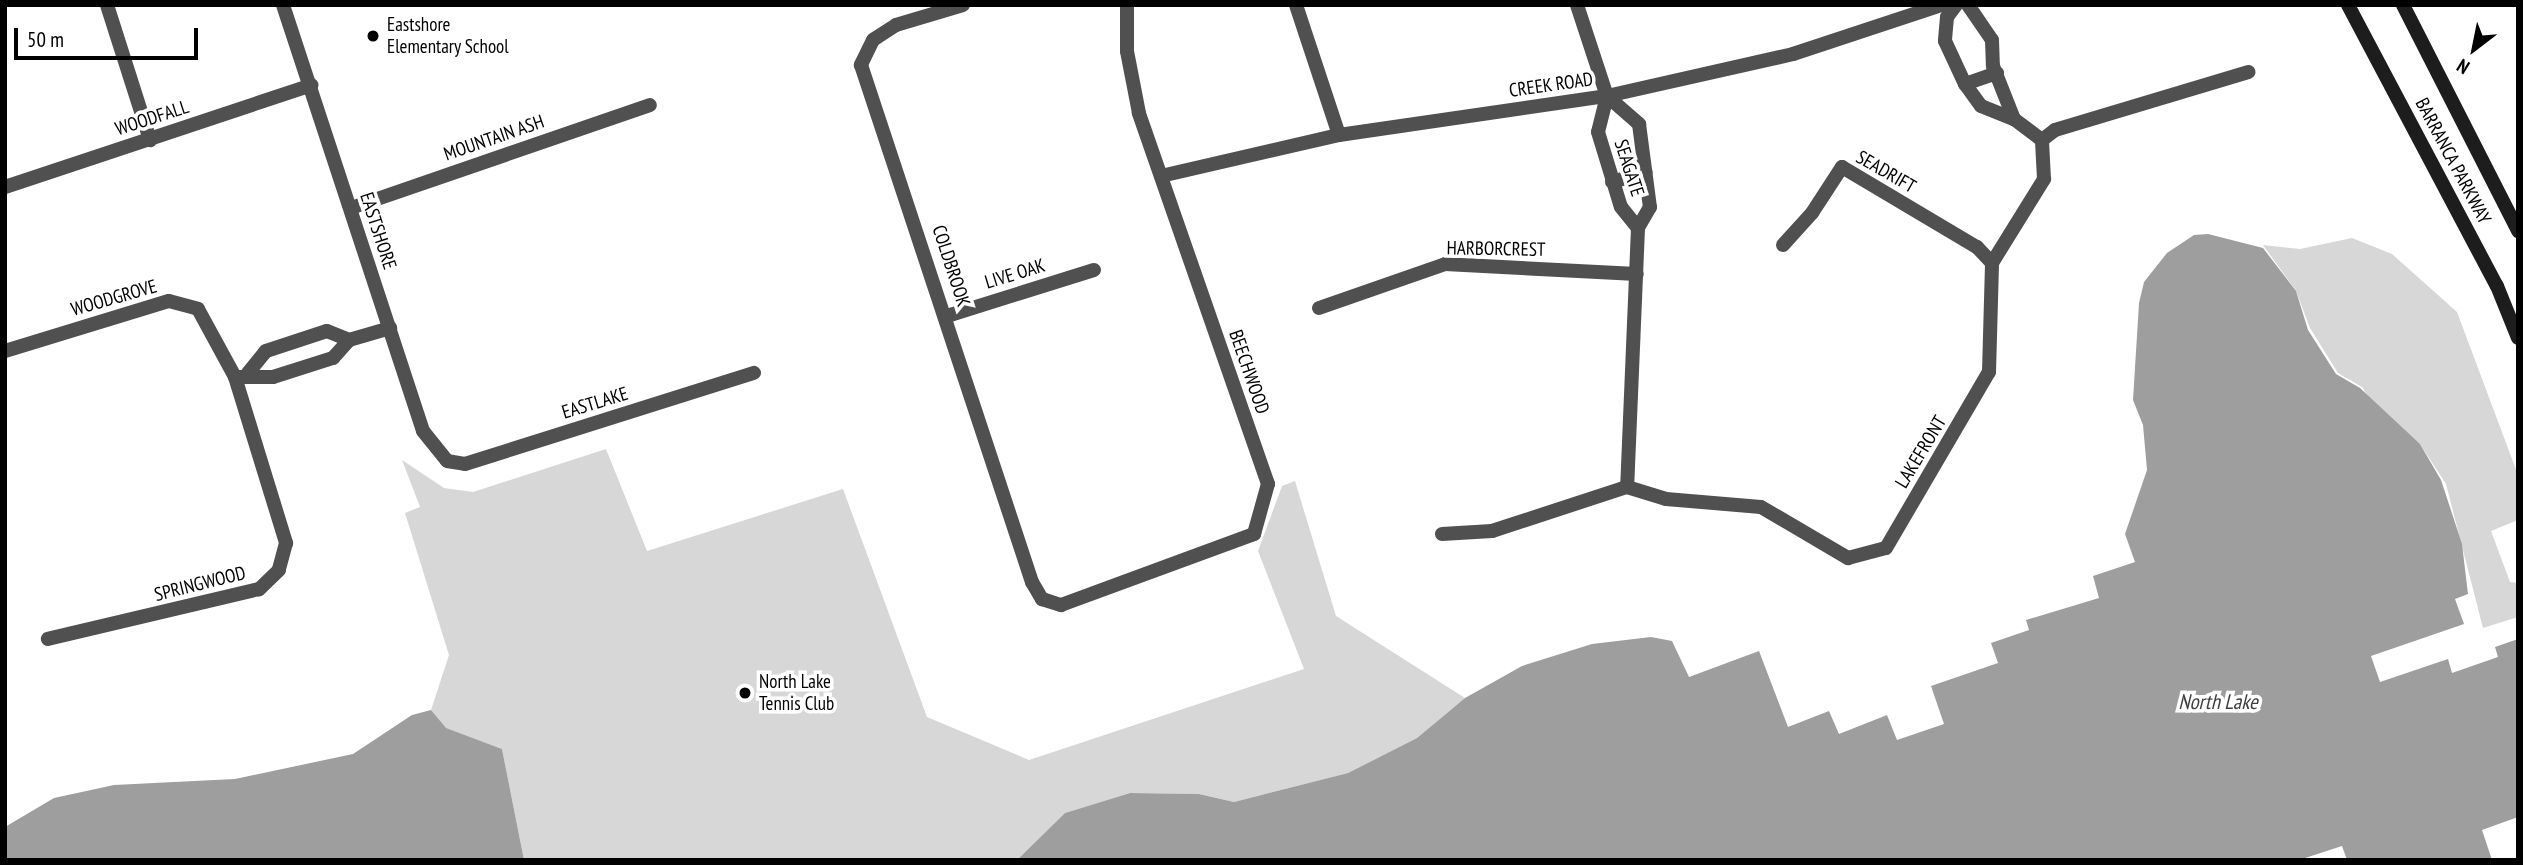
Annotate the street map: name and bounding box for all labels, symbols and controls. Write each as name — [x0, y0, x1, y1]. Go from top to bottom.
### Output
scale bar — [18, 14, 201, 58]
place label: Eastshore Elementary School — [387, 14, 509, 58]
north arrow — [2439, 14, 2509, 84]
text: 50 m — [27, 26, 64, 53]
marker: Eastshore Elementary School — [365, 28, 381, 44]
text: N — [2452, 54, 2474, 80]
street label: CREEK ROAD — [1507, 68, 1595, 102]
street label: BARRANCA PARKWAY — [2410, 94, 2496, 228]
street label: WOODFALL — [112, 95, 192, 141]
street label: MOUNTAIN ASH — [441, 110, 547, 166]
street label: SEAGATE — [1609, 137, 1649, 199]
street label: SEADRIFT — [1852, 146, 1920, 198]
street label: EASTSHORE — [355, 190, 401, 272]
street label: COLDBROOK — [927, 222, 975, 310]
street label: HARBORCREST — [1446, 237, 1546, 261]
street label: LIVE OAK — [982, 254, 1048, 294]
street label: WOODGROVE — [68, 275, 160, 321]
street label: BEECHWOOD — [1224, 327, 1274, 417]
street label: EASTLAKE — [559, 382, 631, 424]
street label: LAKEFRONT — [1891, 412, 1951, 492]
street label: SPRINGWOOD — [152, 562, 248, 606]
place label: North Lake Tennis Club — [759, 671, 834, 715]
marker: North Lake Tennis Club — [737, 685, 753, 701]
water label: North Lake — [2178, 689, 2258, 715]

